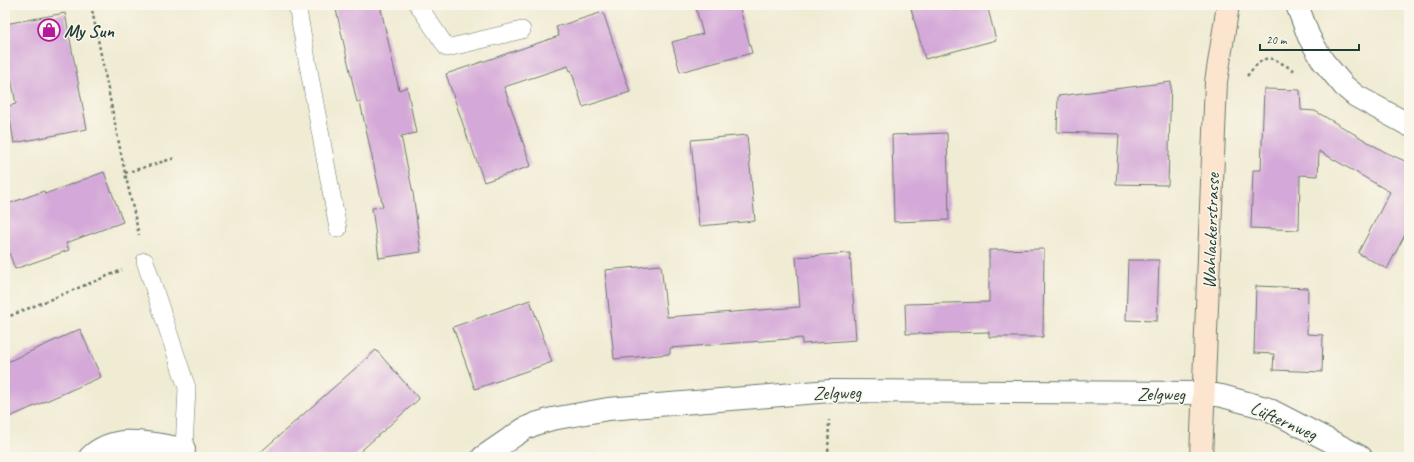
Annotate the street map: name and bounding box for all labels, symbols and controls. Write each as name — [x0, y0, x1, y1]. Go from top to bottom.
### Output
shop icon: My Sun — [36, 17, 62, 43]
place label: My Sun — [64, 19, 114, 43]
scale bar — [1260, 26, 1359, 52]
text: 20 m — [1266, 32, 1288, 48]
street label: Wahlackerstrasse — [1197, 171, 1225, 289]
street label: Zelgweg — [813, 380, 863, 406]
street label: Zelgweg — [1137, 382, 1186, 406]
street label: Lüfternweg — [1247, 396, 1322, 447]

